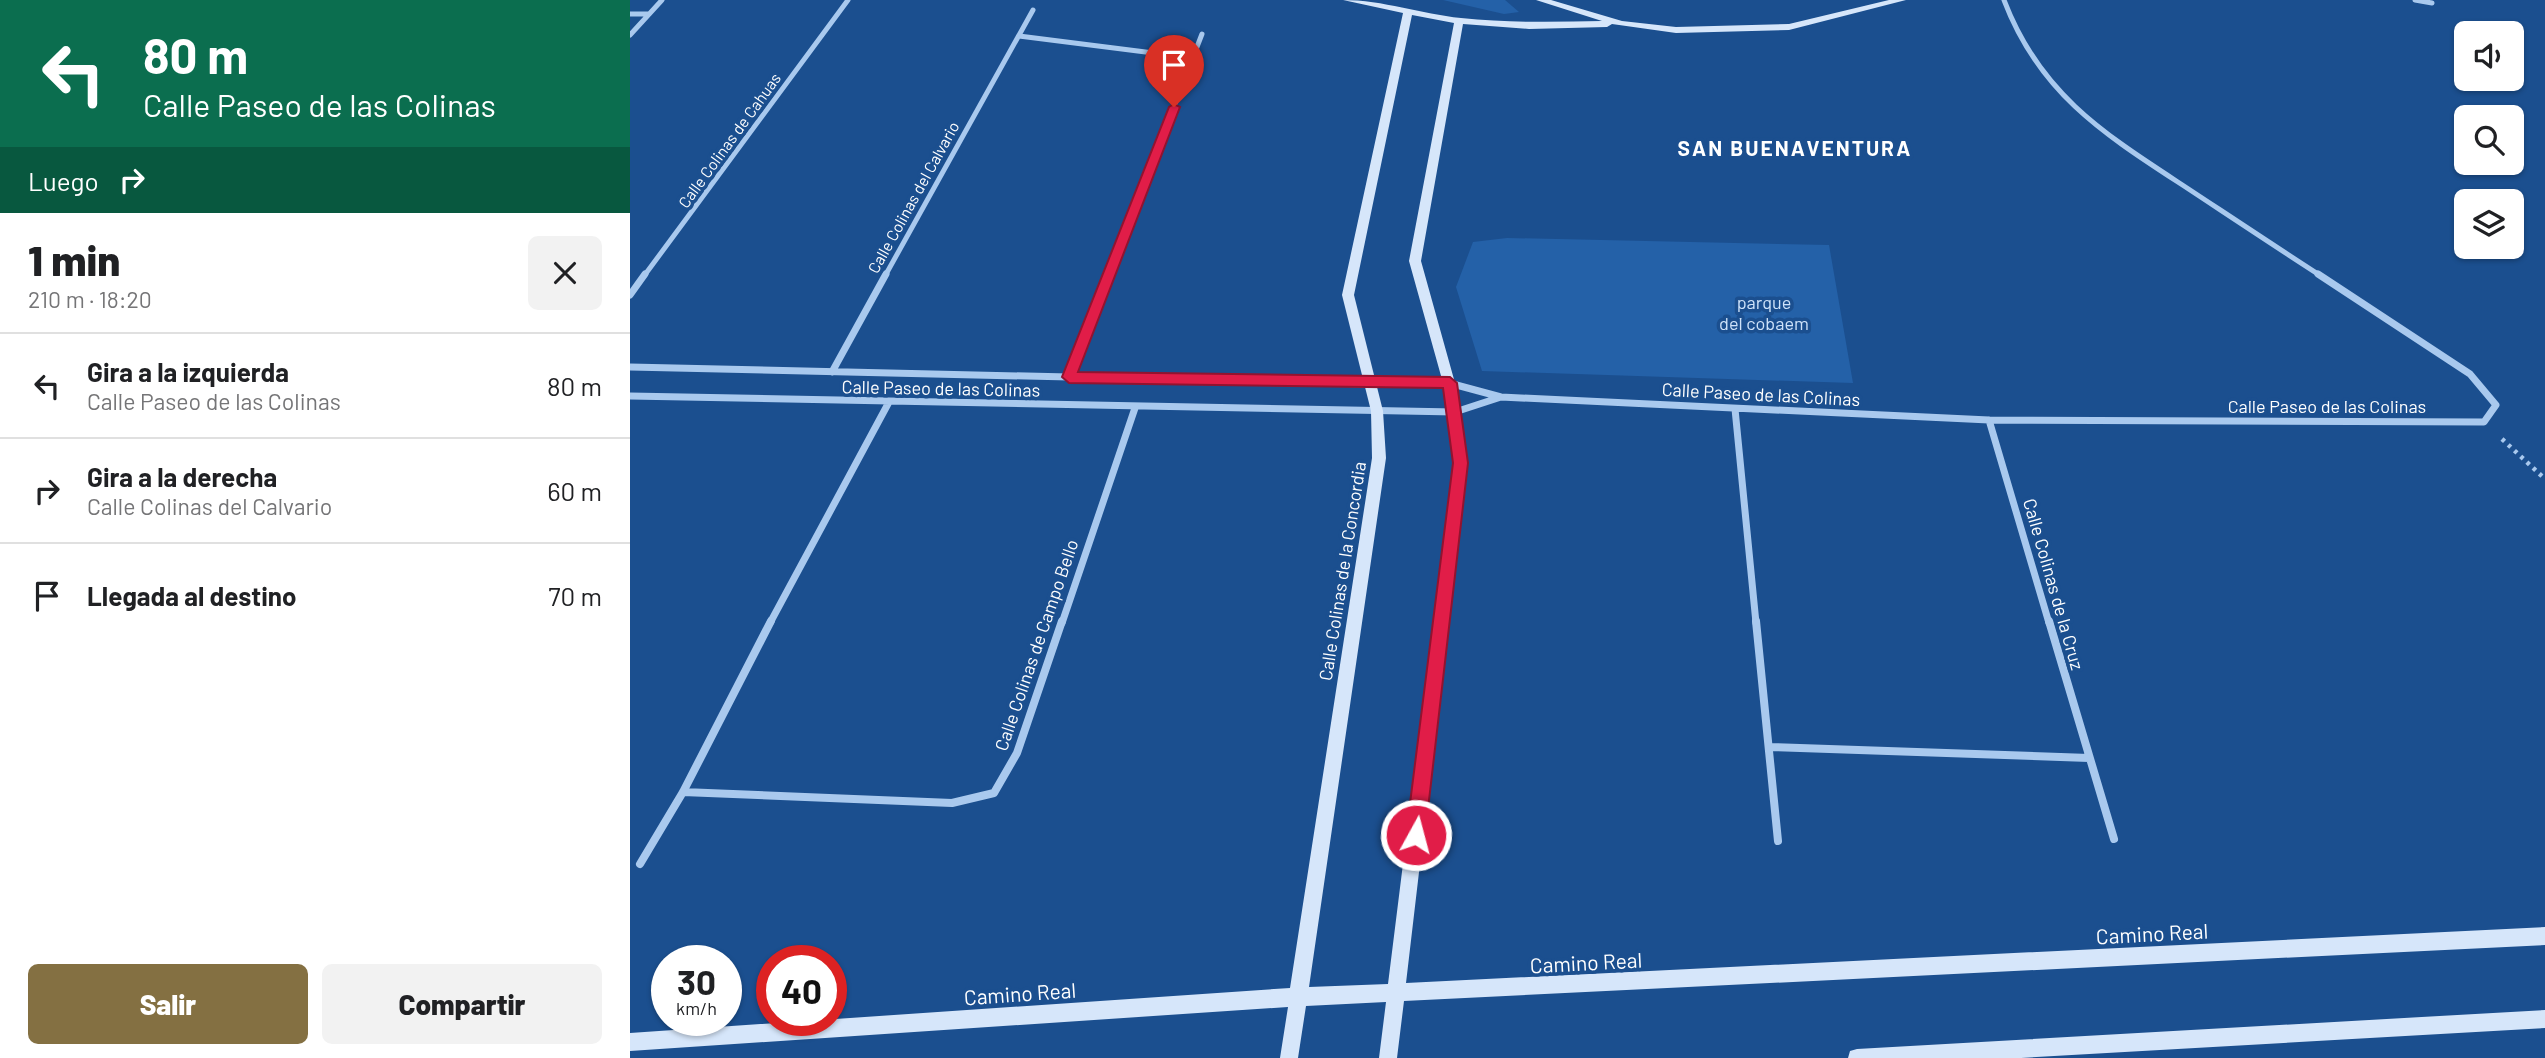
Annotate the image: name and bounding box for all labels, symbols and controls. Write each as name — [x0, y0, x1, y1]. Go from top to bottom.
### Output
map controls — [2454, 21, 2524, 259]
button: sound — [2454, 21, 2524, 91]
text: 80 m — [143, 25, 248, 84]
icon: left — [28, 28, 119, 119]
pin — [1144, 35, 1204, 107]
icon: arrive — [1155, 46, 1193, 84]
street label: Calle Colinas de Cahuas — [674, 69, 784, 211]
text: Calle Paseo de las Colinas — [143, 85, 496, 123]
button: search — [2454, 105, 2524, 175]
street label: Calle Colinas del Calvario — [863, 118, 963, 276]
district label: SAN BUENAVENTURA — [1678, 135, 1912, 160]
icon: right — [113, 161, 151, 199]
text: Luego — [28, 165, 99, 196]
button: layers — [2454, 189, 2524, 259]
text: 1 min — [28, 234, 120, 284]
button: close — [528, 236, 602, 310]
text: 210 m · 18:20 — [28, 285, 152, 313]
park label: parque del cobaem — [1719, 291, 1809, 334]
text: Gira a la izquierda — [87, 356, 289, 387]
icon: left — [28, 367, 66, 405]
text: 80 m — [547, 370, 602, 401]
street label: Calle Paseo de las Colinas — [842, 375, 1040, 401]
street label: Calle Paseo de las Colinas — [1661, 378, 1861, 410]
text: Calle Paseo de las Colinas — [87, 387, 341, 415]
street label: Calle Paseo de las Colinas — [2228, 395, 2426, 417]
street label: Calle Colinas de la Concordia — [1314, 460, 1370, 682]
text: Gira a la derecha — [87, 461, 277, 492]
icon: right — [28, 472, 66, 510]
text: 60 m — [547, 475, 602, 506]
text: Calle Colinas del Calvario — [87, 492, 332, 520]
street label: Calle Colinas de la Cruz — [2019, 496, 2089, 672]
street label: Calle Colinas de Campo Bello — [989, 536, 1083, 754]
icon: arrive — [28, 577, 66, 615]
text: Llegada al destino — [87, 580, 296, 611]
text: 70 m — [548, 580, 602, 611]
position arrow — [1379, 798, 1453, 872]
street label: Camino Real — [2095, 918, 2209, 948]
speed limit sign: 40 — [756, 945, 847, 1036]
street label: Camino Real — [1529, 947, 1643, 977]
text: 30 — [677, 960, 716, 1002]
button: Salir — [28, 964, 308, 1044]
button: Compartir — [322, 964, 602, 1044]
street label: Camino Real — [963, 977, 1077, 1009]
text: km/h — [676, 997, 717, 1019]

